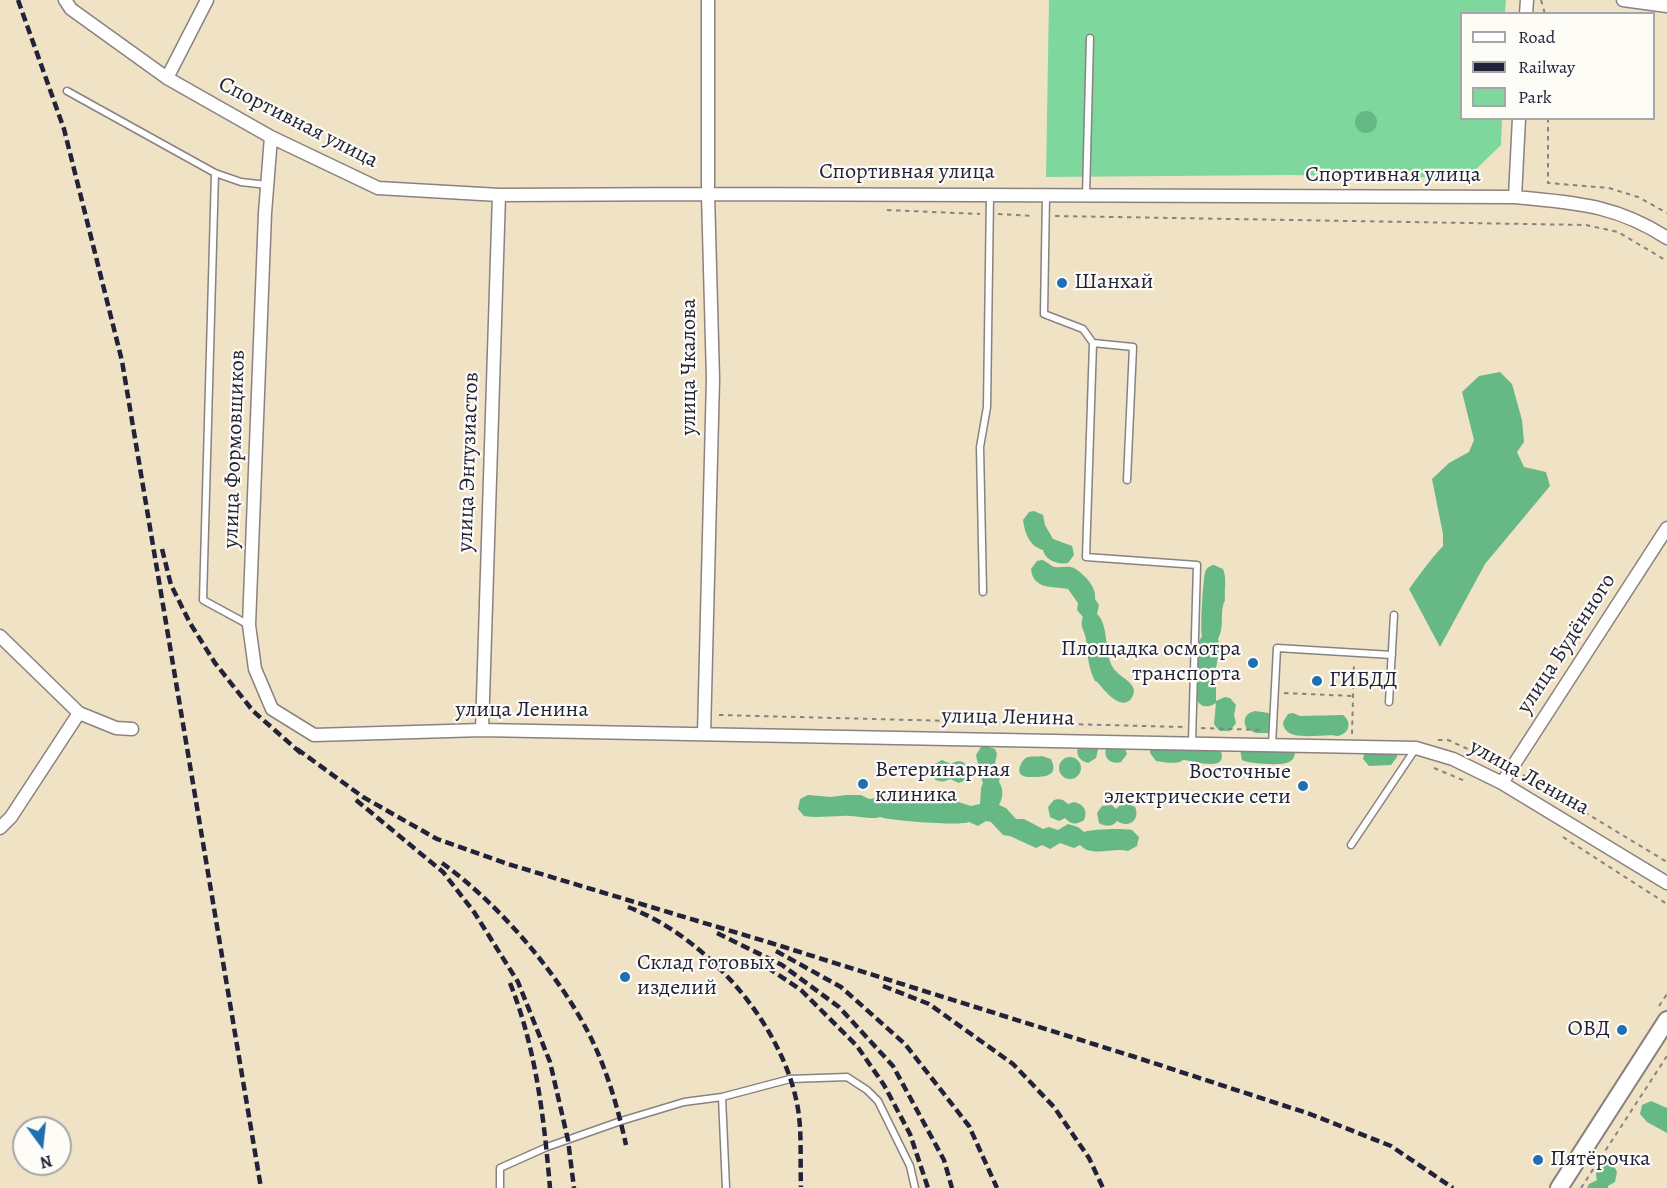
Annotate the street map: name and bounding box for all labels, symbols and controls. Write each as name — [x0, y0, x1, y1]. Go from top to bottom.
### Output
legend — [1460, 12, 1655, 120]
text: Road — [1518, 25, 1555, 49]
text: Railway — [1518, 55, 1575, 79]
street label: Спортивная улица — [214, 71, 382, 175]
text: Park — [1518, 85, 1552, 109]
street label: Спортивная улица — [819, 160, 995, 186]
street label: Спортивная улица — [1305, 163, 1481, 189]
place label: Шанхай — [1074, 270, 1153, 296]
marker: Шанхай — [1055, 276, 1069, 290]
street label: улица Чкалова — [677, 298, 703, 436]
street label: улица Формовщиков — [218, 349, 252, 549]
street label: улица Энтузиастов — [453, 372, 485, 552]
street label: улица Будённого — [1512, 569, 1622, 719]
place label: Площадка осмотра транспорта — [1061, 637, 1241, 688]
marker: Площадка осмотра транспорта — [1246, 656, 1260, 670]
place label: ГИБДД — [1329, 668, 1398, 694]
marker: ГИБДД — [1310, 674, 1324, 688]
street label: улица Ленина — [455, 698, 589, 724]
street label: улица Ленина — [941, 704, 1075, 732]
street label: улица Ленина — [1464, 734, 1594, 822]
place label: Ветеринарная клиника — [875, 758, 1010, 810]
place label: Восточные электрические сети — [1104, 760, 1291, 812]
marker: Ветеринарная клиника — [856, 777, 870, 791]
marker: Восточные электрические сети — [1296, 779, 1310, 793]
place label: Склад готовых изделий — [637, 951, 775, 1002]
marker: Склад готовых изделий — [618, 970, 632, 984]
place label: ОВД — [1568, 1017, 1610, 1043]
marker: ОВД — [1615, 1023, 1629, 1037]
north arrow — [12, 1116, 72, 1176]
place label: Пятёрочка — [1550, 1147, 1650, 1173]
text: N — [38, 1149, 55, 1174]
marker: Пятёрочка — [1531, 1153, 1545, 1167]

